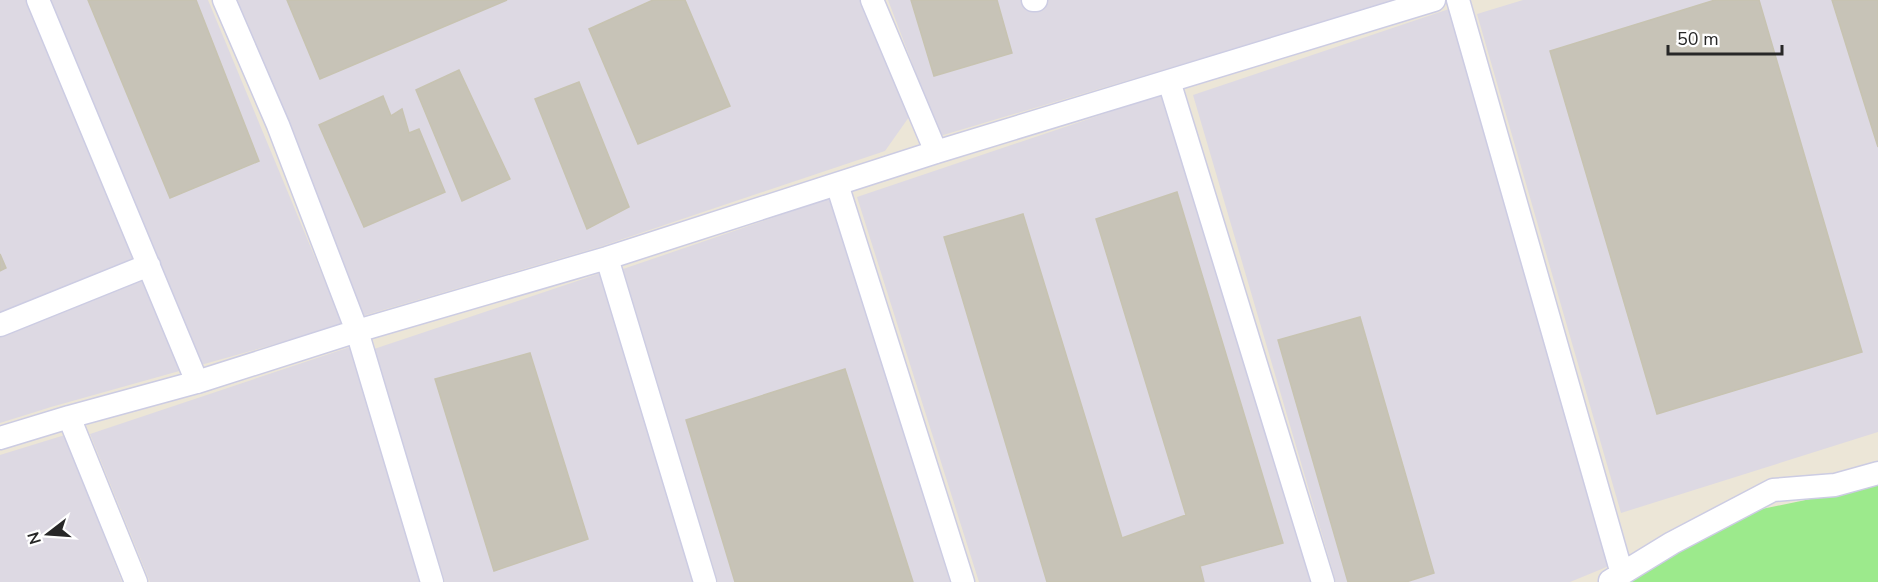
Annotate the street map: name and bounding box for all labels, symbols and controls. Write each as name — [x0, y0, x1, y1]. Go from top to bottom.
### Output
scale bar — [1668, 18, 1782, 56]
text: 50 m — [1677, 27, 1719, 51]
north arrow — [18, 504, 78, 564]
text: N — [22, 529, 47, 547]

